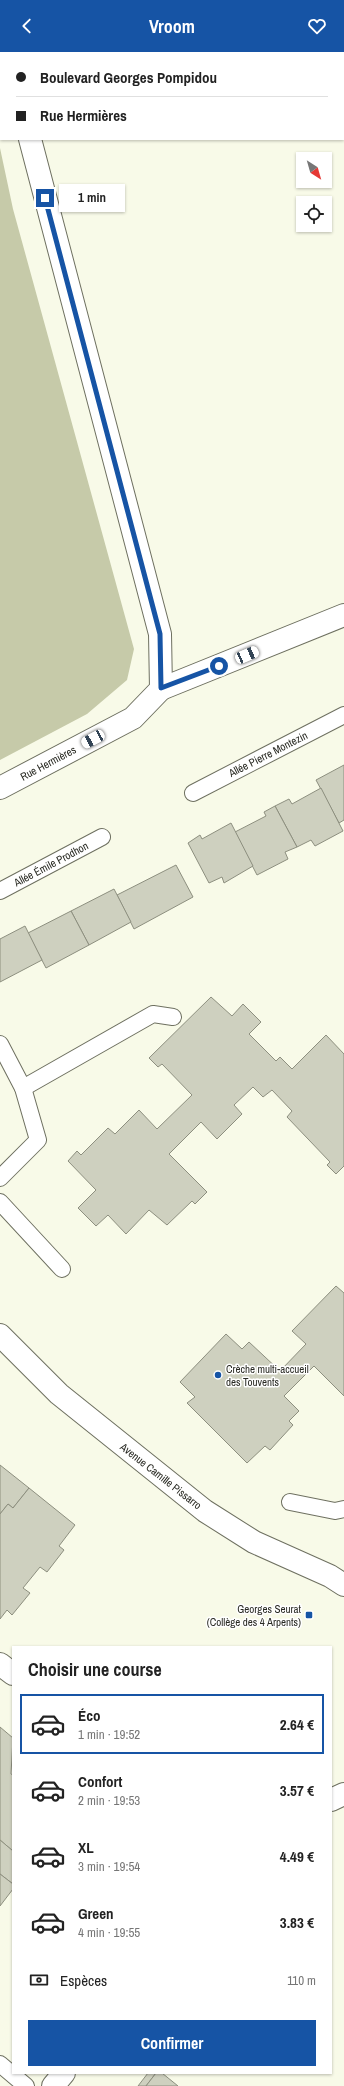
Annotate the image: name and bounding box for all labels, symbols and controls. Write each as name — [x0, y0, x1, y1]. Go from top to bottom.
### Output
text: Vroom — [149, 14, 195, 39]
icon: back — [16, 15, 38, 37]
icon: heart — [306, 15, 328, 37]
text: Boulevard Georges Pompidou — [40, 67, 217, 88]
text: Rue Hermières — [40, 105, 127, 126]
north arrow — [296, 152, 332, 188]
map controls — [296, 152, 332, 232]
callout: 1 min — [59, 184, 125, 212]
route end — [36, 189, 54, 207]
text: 1 min — [78, 189, 106, 206]
button: locate — [296, 196, 332, 232]
car — [234, 645, 260, 665]
route start — [210, 657, 228, 675]
car — [80, 728, 106, 750]
street label: Allée Pierre Montezin — [225, 728, 310, 780]
street label: Rue Hermières — [18, 742, 79, 784]
street label: Allée Émile Prodhon — [11, 839, 91, 890]
place label: Crèche multi-accueil des Touvents — [226, 1362, 309, 1389]
marker: Crèche multi-accueil des Touvents — [213, 1370, 223, 1380]
street label: Avenue Camille Pissarro — [117, 1439, 205, 1512]
place label: Georges Seurat (Collège des 4 Arpents) — [207, 1602, 301, 1629]
marker: Georges Seurat (Collège des 4 Arpents) — [304, 1610, 314, 1620]
text: Choisir une course — [28, 1657, 162, 1682]
text: Éco — [78, 1705, 101, 1726]
icon: car — [30, 1706, 66, 1742]
text: 2.64 € — [280, 1714, 314, 1735]
text: 1 min · 19:52 — [78, 1726, 140, 1743]
text: Confort — [78, 1771, 122, 1792]
icon: car — [30, 1772, 66, 1808]
text: 3.57 € — [280, 1780, 314, 1801]
text: 2 min · 19:53 — [78, 1792, 140, 1809]
text: XL — [78, 1837, 94, 1858]
icon: car — [30, 1838, 66, 1874]
text: 4.49 € — [280, 1846, 314, 1867]
text: 3 min · 19:54 — [78, 1858, 140, 1875]
text: Green — [78, 1903, 114, 1924]
icon: car — [30, 1904, 66, 1940]
text: 3.83 € — [280, 1912, 314, 1933]
text: 4 min · 19:55 — [78, 1924, 140, 1941]
icon: cash — [28, 1969, 50, 1991]
text: Espèces — [60, 1970, 107, 1991]
text: 110 m — [287, 1972, 316, 1989]
button: Confirmer — [28, 2020, 316, 2066]

